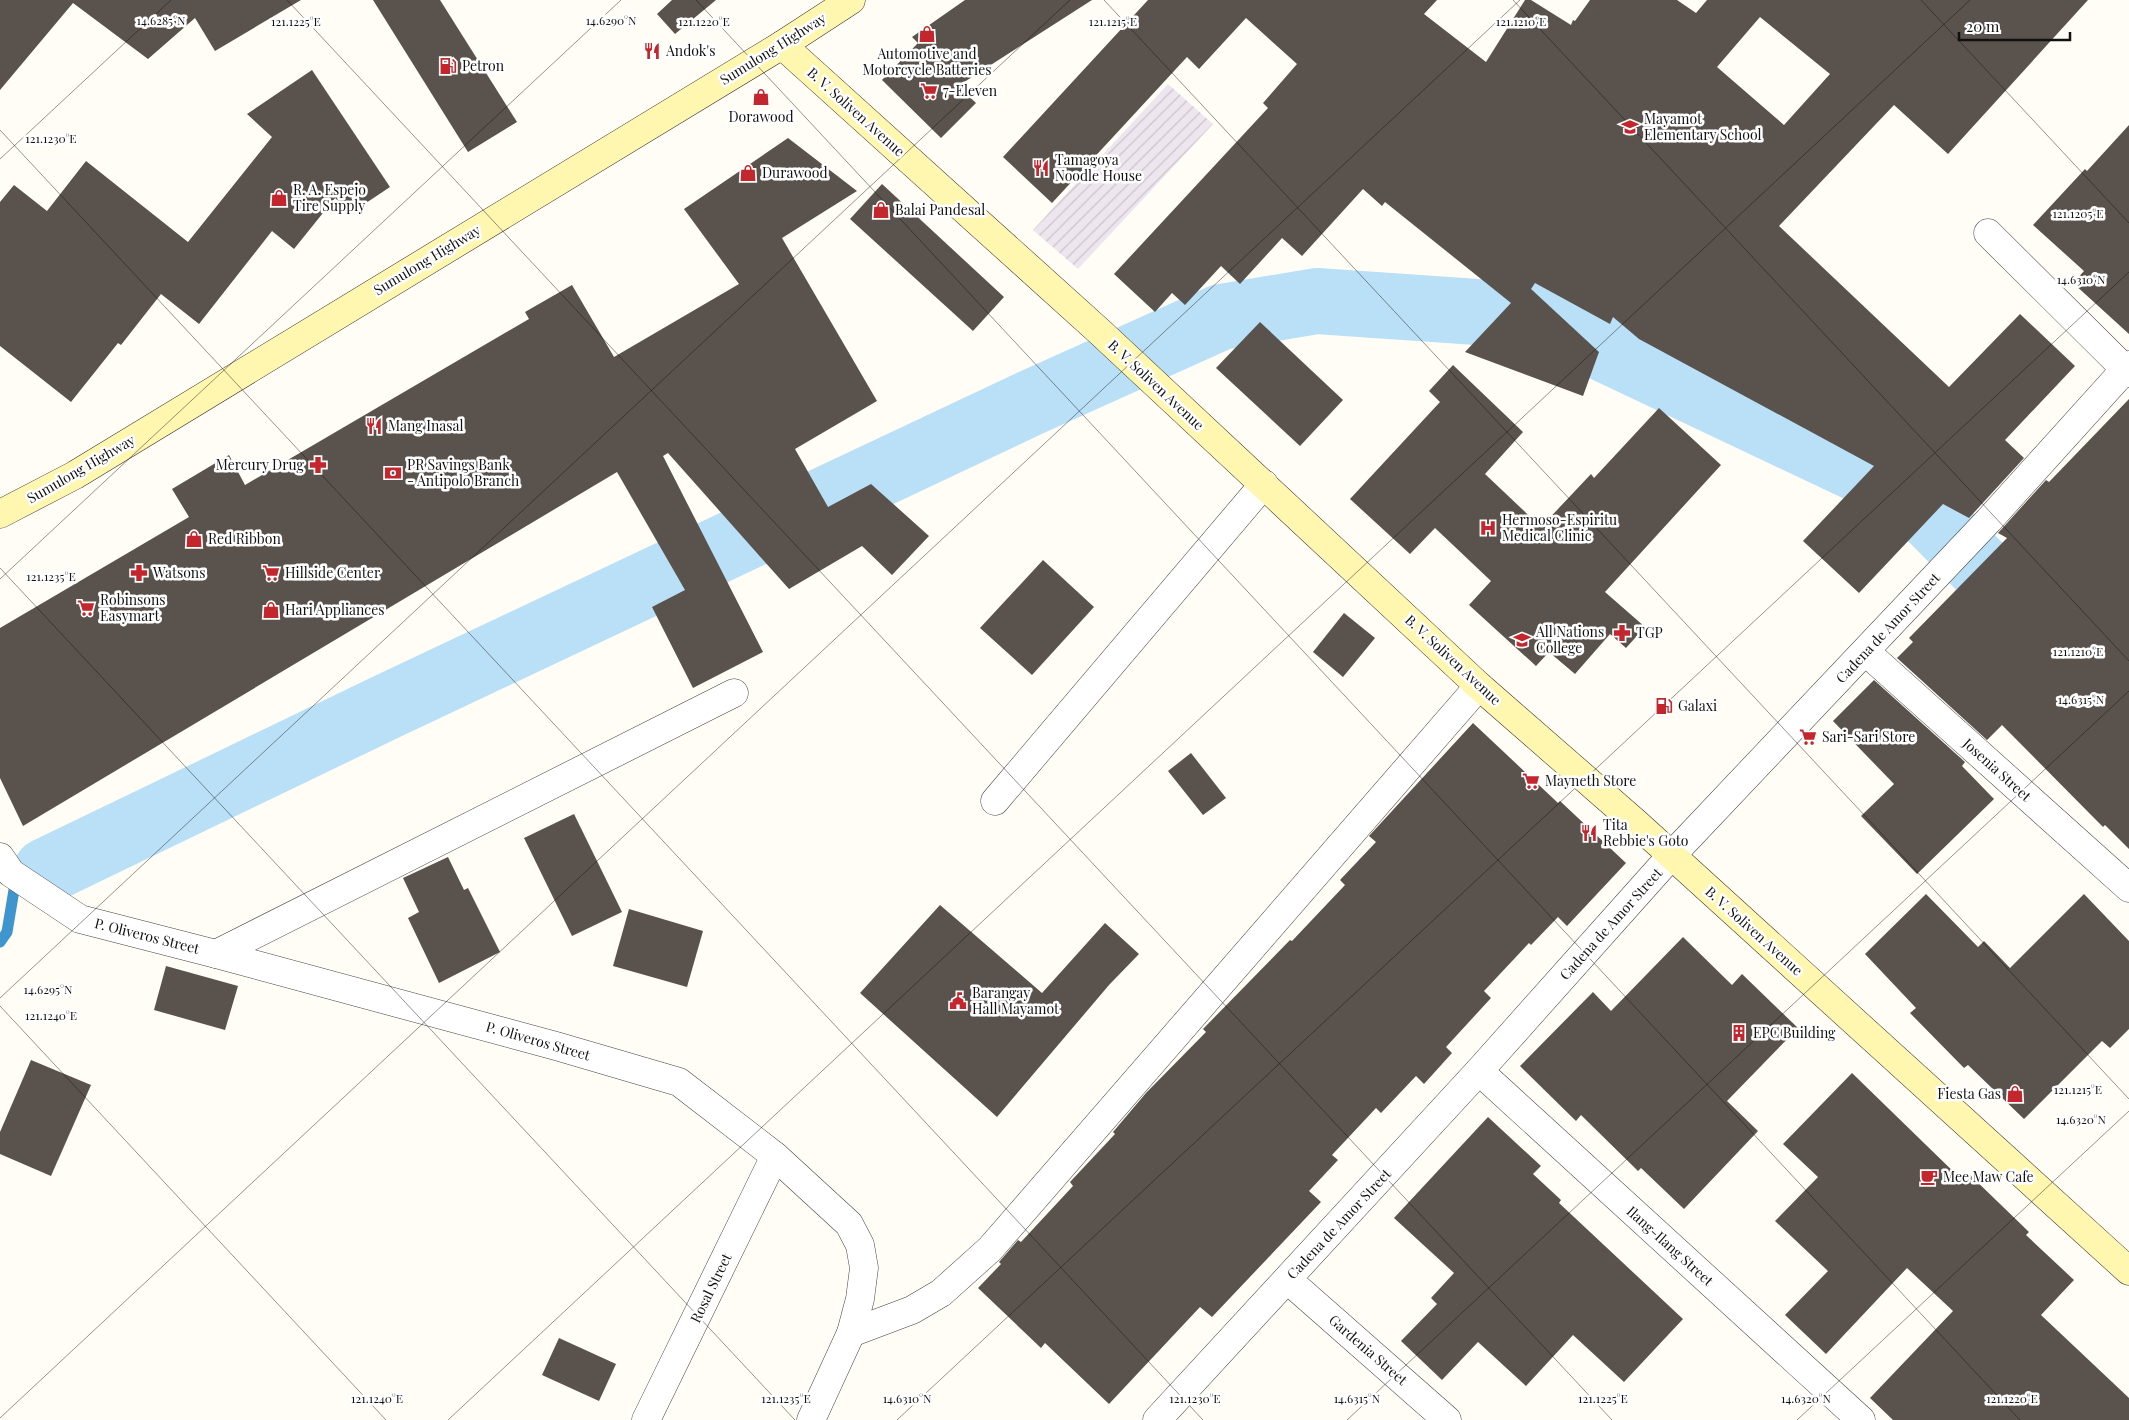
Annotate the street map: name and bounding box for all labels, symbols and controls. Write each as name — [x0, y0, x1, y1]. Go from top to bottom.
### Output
street label: Sumulong Highway — [716, 8, 829, 89]
scale bar — [1959, 10, 2070, 42]
text: 14.6285°N — [137, 12, 186, 28]
text: 14.6290°N — [586, 12, 637, 28]
text: 121.1225°E — [271, 13, 321, 29]
text: 121.1220°E — [678, 13, 730, 29]
text: 121.1215°E — [1089, 13, 1137, 29]
text: 121.1210°E — [1496, 13, 1546, 29]
text: 20 m — [1966, 16, 2000, 36]
shop icon: Automotive and Motorcycle Batteries — [917, 24, 937, 44]
restaurant icon: Andok's — [642, 41, 662, 61]
place label: Andok's — [665, 41, 715, 60]
place label: Automotive and Motorcycle Batteries — [863, 44, 991, 79]
fuel station icon: Petron — [438, 56, 458, 76]
place label: Petron — [462, 56, 505, 75]
street label: B. V. Soliven Avenue — [804, 63, 909, 160]
supermarket icon: 7-Eleven — [919, 81, 939, 101]
place label: 7-Eleven — [943, 81, 998, 100]
shop icon: Dorawood — [751, 87, 771, 107]
place label: Dorawood — [728, 107, 794, 126]
place label: Mayamot Elementary School — [1644, 109, 1762, 144]
school or university icon: Mayamot Elementary School — [1620, 117, 1640, 137]
text: 121.1230°E — [25, 130, 77, 146]
place label: Tamagoya Noodle House — [1055, 150, 1142, 185]
restaurant icon: Tamagoya Noodle House — [1031, 158, 1051, 178]
shop icon: Durawood — [738, 163, 758, 183]
place label: Durawood — [762, 163, 828, 182]
place label: R. A. Espejo Tire Supply — [293, 180, 366, 215]
shop icon: R. A. Espejo Tire Supply — [269, 188, 289, 208]
shop icon: Balai Pandesal — [871, 200, 891, 220]
place label: Balai Pandesal — [895, 200, 985, 219]
text: 121.1205°E — [2052, 205, 2104, 221]
street label: Sumulong Highway — [370, 220, 484, 299]
text: 14.6310°N — [2057, 271, 2106, 287]
street label: B. V. Soliven Avenue — [1104, 335, 1208, 434]
restaurant icon: Mang Inasal — [364, 416, 384, 436]
place label: Mang Inasal — [388, 416, 464, 435]
street label: Sumulong Highway — [23, 430, 138, 507]
place label: Mercury Drug — [216, 455, 305, 474]
pharmacy icon: Mercury Drug — [308, 455, 328, 475]
place label: PR Savings Bank - Antipolo Branch — [407, 455, 520, 490]
bank icon: PR Savings Bank - Antipolo Branch — [383, 463, 403, 483]
place label: Hermoso-Espiritu Medical Clinic — [1502, 510, 1617, 545]
hospital icon: Hermoso-Espiritu Medical Clinic — [1478, 518, 1498, 538]
shop icon: Red Ribbon — [184, 529, 204, 549]
place label: Red Ribbon — [208, 529, 281, 548]
pharmacy icon: Watsons — [129, 563, 149, 583]
place label: Watsons — [152, 563, 205, 582]
supermarket icon: Hillside Center — [261, 563, 281, 583]
place label: Hillside Center — [285, 563, 381, 582]
text: 121.1235°E — [26, 568, 76, 584]
street label: Cadena de Amor Street — [1831, 568, 1945, 687]
place label: Robinsons Easymart — [100, 590, 166, 625]
supermarket icon: Robinsons Easymart — [76, 598, 96, 618]
shop icon: Hari Appliances — [261, 600, 281, 620]
place label: Hari Appliances — [285, 600, 385, 619]
street label: B. V. Soliven Avenue — [1401, 610, 1505, 709]
place label: All Nations College — [1535, 622, 1604, 657]
pharmacy icon: TGP — [1612, 623, 1632, 643]
place label: TGP — [1636, 623, 1663, 642]
school or university icon: All Nations College — [1512, 630, 1532, 650]
text: 121.1210°E — [2053, 643, 2103, 659]
text: 14.6315°N — [2058, 691, 2105, 707]
fuel station icon: Galaxi — [1654, 696, 1674, 716]
place label: Galaxi — [1678, 696, 1717, 715]
supermarket icon: Sari-Sari Store — [1798, 727, 1818, 747]
place label: Sari-Sari Store — [1822, 727, 1915, 746]
street label: Josenia Street — [1958, 733, 2036, 806]
supermarket icon: Mayneth Store — [1521, 771, 1541, 791]
place label: Mayneth Store — [1545, 771, 1636, 790]
place label: Tita Rebbie's Goto — [1603, 815, 1689, 850]
restaurant icon: Tita Rebbie's Goto — [1579, 823, 1599, 843]
street label: Cadena de Amor Street — [1555, 863, 1667, 984]
street label: B. V. Soliven Avenue — [1702, 882, 1807, 979]
street label: P. Oliveros Street — [93, 913, 202, 958]
text: 14.6295°N — [24, 981, 73, 997]
place label: Barangay Hall Mayamot — [972, 983, 1060, 1018]
public building icon: Barangay Hall Mayamot — [948, 991, 968, 1011]
text: 121.1240°E — [25, 1007, 77, 1023]
street label: P. Oliveros Street — [484, 1017, 593, 1065]
building icon: EPC Building — [1729, 1023, 1749, 1043]
place label: EPC Building — [1753, 1023, 1836, 1042]
text: 121.1215°E — [2054, 1081, 2102, 1097]
place label: Fiesta Gas — [1937, 1084, 2001, 1103]
shop icon: Fiesta Gas — [2005, 1084, 2025, 1104]
text: 14.6320°N — [2056, 1111, 2107, 1127]
street label: Cadena de Amor Street — [1282, 1164, 1396, 1283]
cafe icon: Mee Maw Cafe — [1919, 1167, 1939, 1187]
place label: Mee Maw Cafe — [1943, 1167, 2034, 1186]
street label: Ilang-Ilang Street — [1623, 1202, 1719, 1290]
street label: Rosal Street — [686, 1249, 736, 1326]
street label: Gardenia Street — [1325, 1310, 1412, 1390]
text: 121.1240°E — [351, 1390, 403, 1406]
text: 121.1235°E — [761, 1390, 811, 1406]
text: 14.6310°N — [883, 1390, 932, 1406]
text: 121.1230°E — [1169, 1390, 1221, 1406]
text: 14.6315°N — [1334, 1390, 1381, 1406]
text: 121.1225°E — [1578, 1390, 1628, 1406]
text: 14.6320°N — [1781, 1390, 1832, 1406]
text: 121.1220°E — [1986, 1390, 2038, 1406]

